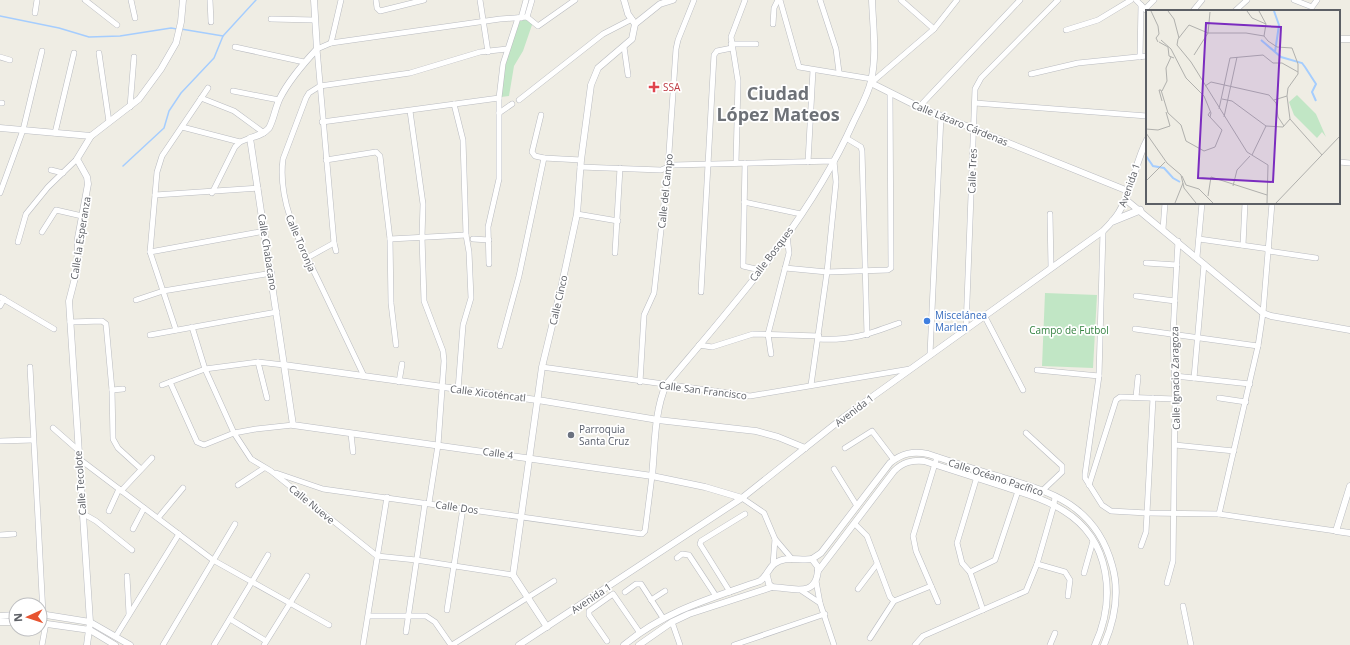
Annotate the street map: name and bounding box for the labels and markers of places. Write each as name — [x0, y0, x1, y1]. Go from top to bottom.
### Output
place label: SSA — [663, 80, 681, 94]
marker: SSA — [648, 81, 660, 93]
place label: Miscelánea Marlen — [935, 308, 987, 334]
marker: Miscelánea Marlen — [922, 316, 932, 326]
place label: Parroquia Santa Cruz — [579, 422, 629, 448]
marker: Parroquia Santa Cruz — [566, 430, 576, 440]

